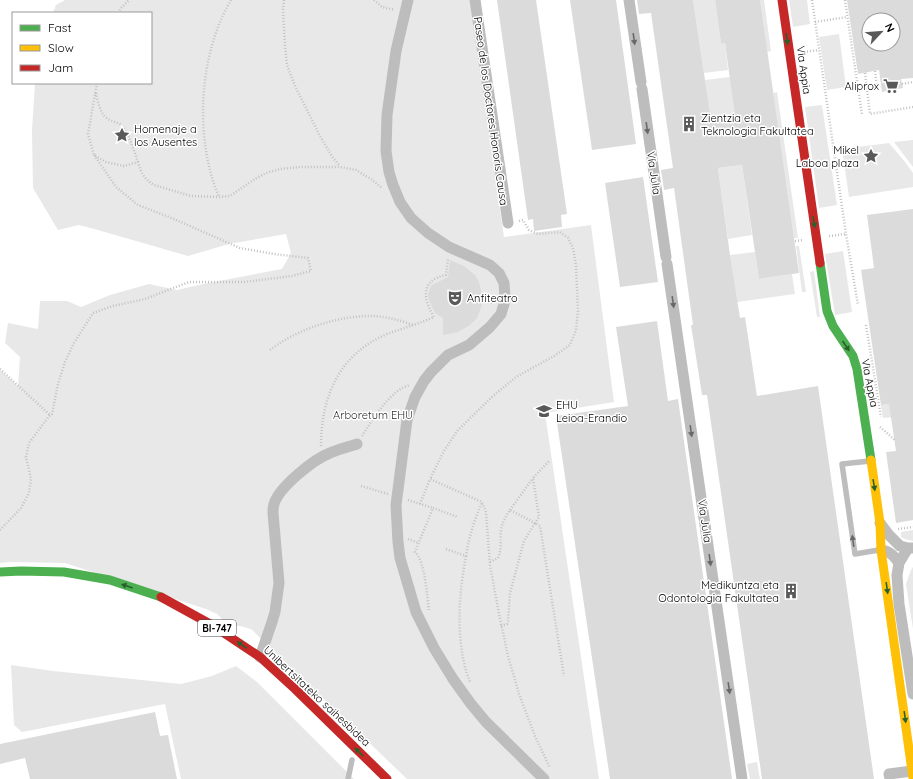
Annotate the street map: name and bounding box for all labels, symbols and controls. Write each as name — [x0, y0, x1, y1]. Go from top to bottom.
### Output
legend — [12, 12, 152, 84]
north arrow — [861, 12, 901, 52]
street label: Paseo de los Doctores Honoris Causa — [471, 16, 511, 206]
text: Fast — [48, 20, 72, 35]
text: N — [882, 21, 898, 34]
one-way arrow — [631, 33, 637, 45]
one-way arrow — [784, 33, 790, 45]
text: Slow — [48, 40, 74, 55]
street label: Via Appia — [794, 45, 814, 95]
text: Jam — [48, 60, 73, 75]
supermarket icon: Aliprox — [882, 77, 900, 95]
place label: Aliprox — [844, 79, 879, 93]
place label: Zientzia eta Teknologia Fakultatea — [701, 111, 814, 138]
building icon: Zientzia eta Teknologia Fakultatea — [680, 115, 698, 133]
place label: Homenaje a los Ausentes — [134, 122, 197, 149]
one-way arrow — [644, 122, 650, 134]
place icon: Homenaje a los Ausentes — [113, 126, 131, 144]
place label: Mikel Laboa plaza — [796, 143, 859, 170]
place icon: Mikel Laboa plaza — [862, 147, 880, 165]
street label: Vía Julia — [644, 151, 664, 195]
one-way arrow — [811, 216, 817, 228]
theatre icon: Anfiteatro — [446, 289, 464, 307]
place label: Anfiteatro — [467, 291, 518, 305]
one-way arrow — [670, 296, 676, 309]
one-way arrow — [842, 340, 850, 351]
street label: Via Appia — [858, 358, 882, 408]
place label: EHU Leioa-Erandio — [556, 398, 627, 425]
school or university icon: EHU Leioa-Erandio — [535, 402, 553, 420]
park label: Arboretum EHU — [333, 408, 413, 422]
one-way arrow — [688, 425, 694, 437]
one-way arrow — [871, 479, 877, 491]
street label: Vía Julia — [695, 499, 715, 543]
one-way arrow — [850, 535, 856, 548]
one-way arrow — [707, 554, 713, 566]
place label: Medikuntza eta Odontologia Fakultatea — [658, 578, 779, 605]
building icon: Medikuntza eta Odontologia Fakultatea — [782, 582, 800, 600]
one-way arrow — [884, 582, 890, 595]
one-way arrow — [121, 583, 133, 589]
road number: BI-747 — [198, 620, 236, 636]
one-way arrow — [237, 641, 248, 649]
street label: Unibertsitateko saihesbidea — [261, 643, 373, 749]
one-way arrow — [726, 682, 732, 694]
one-way arrow — [902, 711, 908, 723]
one-way arrow — [354, 747, 364, 757]

